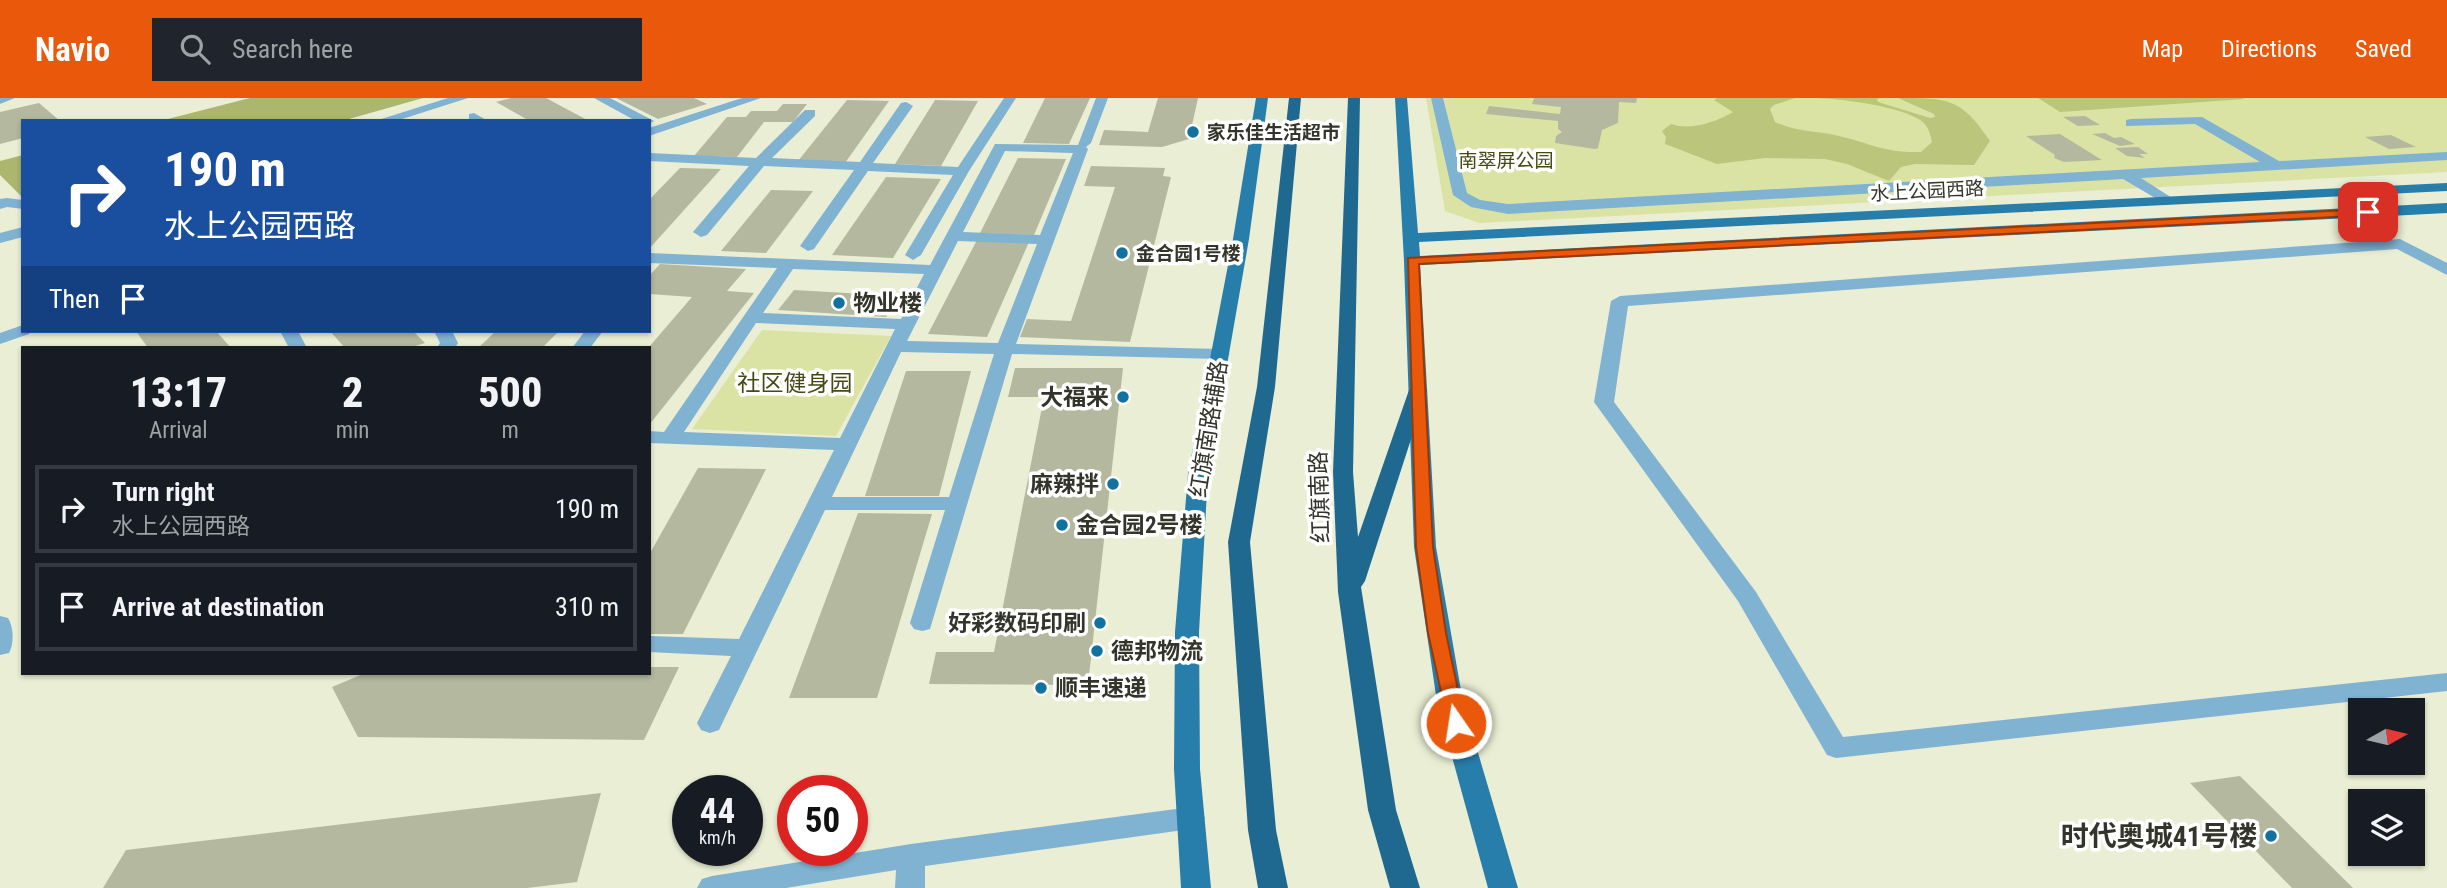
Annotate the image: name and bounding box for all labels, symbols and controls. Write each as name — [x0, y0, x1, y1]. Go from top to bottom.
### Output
search box — [152, 18, 642, 81]
text: Navio — [35, 30, 110, 69]
icon: search — [176, 30, 214, 68]
text: Search here — [232, 34, 353, 64]
text: Map — [2142, 35, 2183, 63]
text: Directions — [2221, 35, 2317, 63]
text: Saved — [2355, 35, 2412, 63]
place label: 家乐佳生活超市 — [1207, 121, 1340, 144]
marker: 家乐佳生活超市 — [1185, 124, 1201, 140]
text: 190 m — [164, 141, 286, 198]
icon: right — [49, 147, 140, 238]
park label: 南翠屏公园 — [1458, 149, 1554, 172]
street label: 水上公园西路 — [1869, 177, 1985, 205]
pin — [2338, 182, 2398, 242]
icon: arrive — [2349, 193, 2387, 231]
text: 水上公园西路 — [164, 207, 356, 245]
place label: 金合园1号楼 — [1136, 242, 1241, 265]
marker: 金合园1号楼 — [1114, 245, 1130, 261]
icon: arrive — [114, 280, 152, 318]
text: Then — [49, 284, 100, 314]
place label: 物业楼 — [853, 290, 922, 317]
marker: 物业楼 — [831, 295, 847, 311]
street label: 红旗南路辅路 — [1185, 359, 1233, 499]
text: 13:17 — [130, 368, 227, 417]
text: 2 — [342, 368, 363, 417]
text: 500 — [478, 368, 542, 417]
park label: 社区健身园 — [738, 370, 853, 397]
place label: 大福来 — [1040, 384, 1109, 411]
marker: 大福来 — [1115, 389, 1131, 405]
text: Arrival — [149, 417, 208, 444]
text: min — [336, 417, 369, 444]
text: m — [502, 417, 519, 444]
street label: 红旗南路 — [1305, 451, 1335, 543]
place label: 麻辣拌 — [1030, 471, 1099, 498]
marker: 麻辣拌 — [1105, 476, 1121, 492]
text: Turn right — [112, 477, 214, 507]
icon: right — [53, 490, 91, 528]
text: 190 m — [555, 494, 619, 524]
place label: 金合园2号楼 — [1076, 512, 1203, 539]
text: 水上公园西路 — [112, 513, 250, 540]
marker: 金合园2号楼 — [1054, 517, 1070, 533]
icon: arrive — [53, 588, 91, 626]
text: Arrive at destination — [112, 592, 324, 622]
text: 310 m — [555, 592, 619, 622]
place label: 好彩数码印刷 — [948, 610, 1086, 637]
marker: 好彩数码印刷 — [1092, 615, 1108, 631]
place label: 德邦物流 — [1111, 638, 1203, 665]
marker: 德邦物流 — [1089, 643, 1105, 659]
place label: 顺丰速递 — [1055, 675, 1147, 702]
marker: 顺丰速递 — [1033, 680, 1049, 696]
position arrow — [1419, 686, 1493, 760]
north arrow — [2348, 698, 2426, 775]
map controls — [2348, 698, 2425, 866]
speed limit sign: 50 — [777, 775, 868, 866]
button: layers — [2348, 789, 2425, 866]
text: 44 — [700, 791, 735, 832]
place label: 时代奥城41号楼 — [2061, 820, 2257, 853]
text: km/h — [699, 827, 736, 848]
marker: 时代奥城41号楼 — [2263, 828, 2279, 844]

